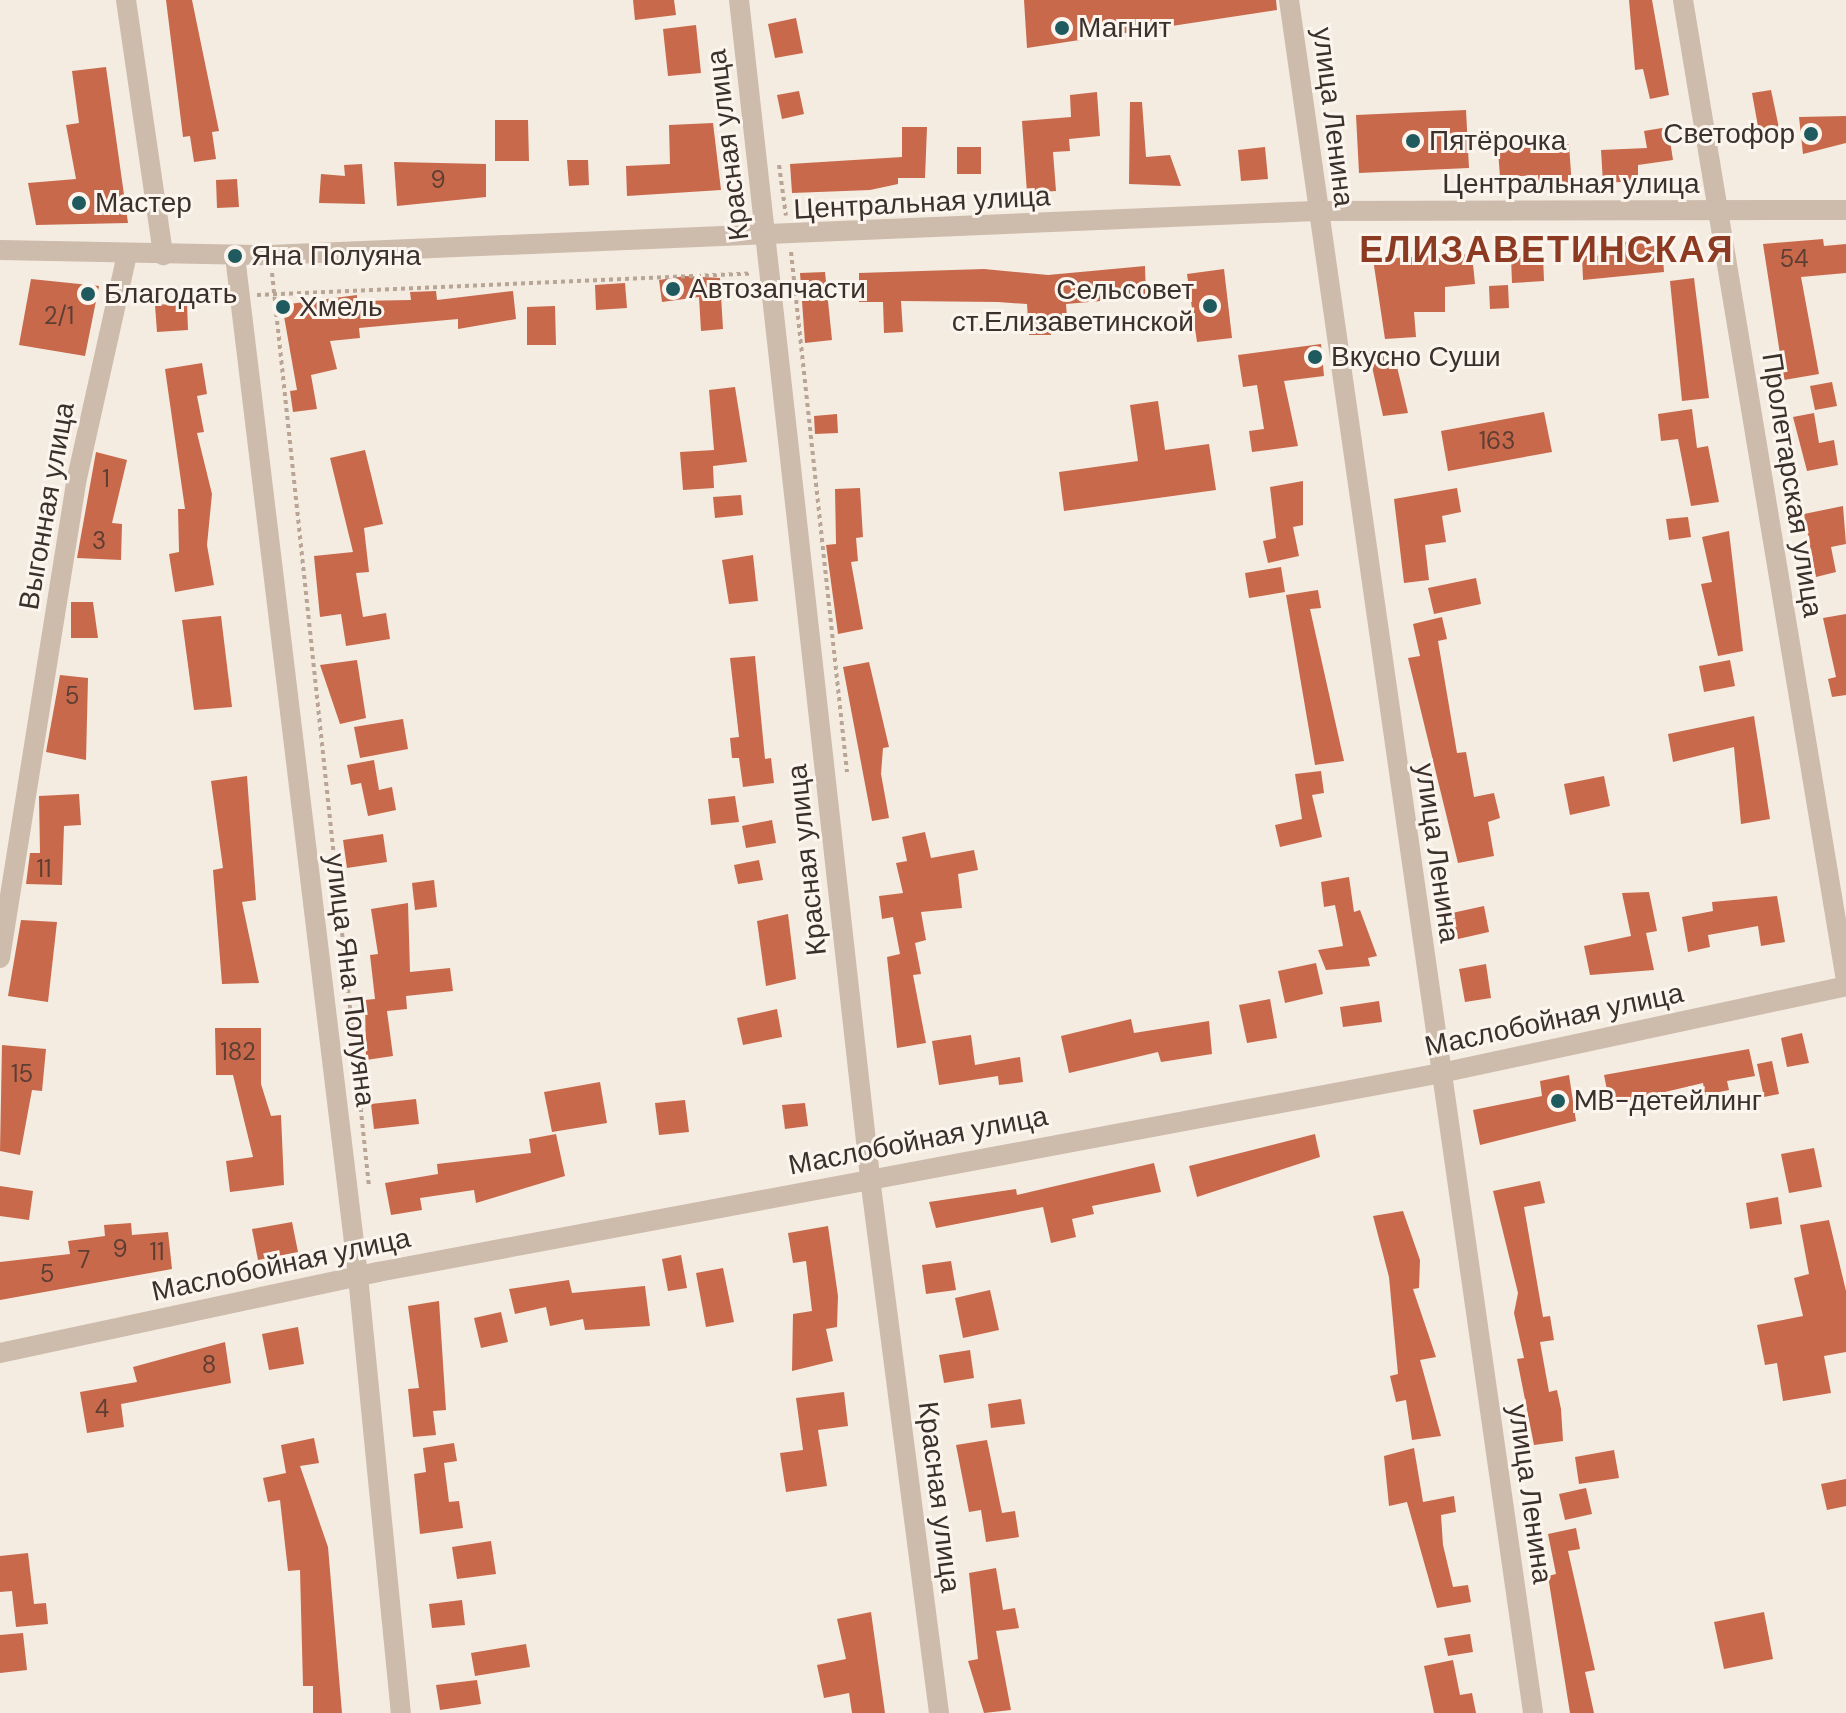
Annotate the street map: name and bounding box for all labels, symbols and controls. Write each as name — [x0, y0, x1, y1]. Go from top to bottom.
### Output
place label: Магнит — [1078, 11, 1171, 45]
marker: Магнит — [1053, 19, 1071, 37]
street label: улица Ленина — [1305, 25, 1361, 209]
street label: Красная улица — [700, 48, 756, 242]
place label: Светофор — [1663, 117, 1795, 151]
place label: Пятёрочка — [1429, 124, 1566, 158]
marker: Светофор — [1802, 125, 1820, 143]
marker: Пятёрочка — [1404, 132, 1422, 150]
house number: 9 — [430, 166, 446, 194]
street label: Центральная улица — [1442, 167, 1700, 201]
street label: Центральная улица — [793, 179, 1051, 227]
place label: Мастер — [95, 186, 192, 220]
marker: Мастер — [70, 194, 88, 212]
district label: ЕЛИЗАВЕТИНСКАЯ — [1359, 228, 1735, 272]
place label: Яна Полуяна — [251, 239, 421, 273]
house number: 54 — [1779, 245, 1809, 273]
marker: Яна Полуяна — [226, 247, 244, 265]
place label: Автозапчасти — [689, 272, 866, 306]
place label: Сельсовет ст.Елизаветинской — [952, 273, 1194, 339]
place label: Благодать — [104, 277, 237, 311]
marker: Автозапчасти — [664, 280, 682, 298]
marker: Благодать — [79, 285, 97, 303]
place label: Хмель — [299, 290, 382, 324]
marker: Сельсовет ст.Елизаветинской — [1201, 297, 1219, 315]
marker: Хмель — [274, 298, 292, 316]
house number: 2/1 — [44, 302, 74, 330]
place label: Вкусно Суши — [1331, 340, 1501, 374]
marker: Вкусно Суши — [1306, 348, 1324, 366]
street label: Пролетарская улица — [1754, 350, 1830, 620]
street label: Выгонная улица — [12, 400, 82, 612]
house number: 163 — [1479, 427, 1515, 455]
house number: 1 — [102, 465, 110, 493]
house number: 3 — [92, 527, 106, 555]
house number: 5 — [65, 682, 79, 710]
street label: улица Ленина — [1408, 761, 1466, 945]
street label: Красная улица — [780, 763, 834, 957]
street label: улица Яна Полуяна — [318, 852, 382, 1108]
house number: 11 — [37, 855, 51, 883]
street label: Маслобойная улица — [1422, 976, 1686, 1064]
house number: 182 — [220, 1038, 256, 1066]
house number: 15 — [11, 1060, 33, 1088]
place label: MB-детейлинг — [1574, 1084, 1762, 1118]
marker: MB-детейлинг — [1549, 1092, 1567, 1110]
street label: Маслобойная улица — [786, 1099, 1050, 1183]
street label: Маслобойная улица — [149, 1221, 413, 1309]
house number: 9 — [112, 1235, 128, 1263]
house number: 11 — [150, 1238, 164, 1266]
house number: 7 — [78, 1246, 90, 1274]
house number: 5 — [40, 1260, 54, 1288]
house number: 8 — [202, 1351, 216, 1379]
house number: 4 — [95, 1395, 109, 1423]
street label: Красная улица — [911, 1400, 967, 1594]
street label: улица Ленина — [1501, 1402, 1559, 1586]

